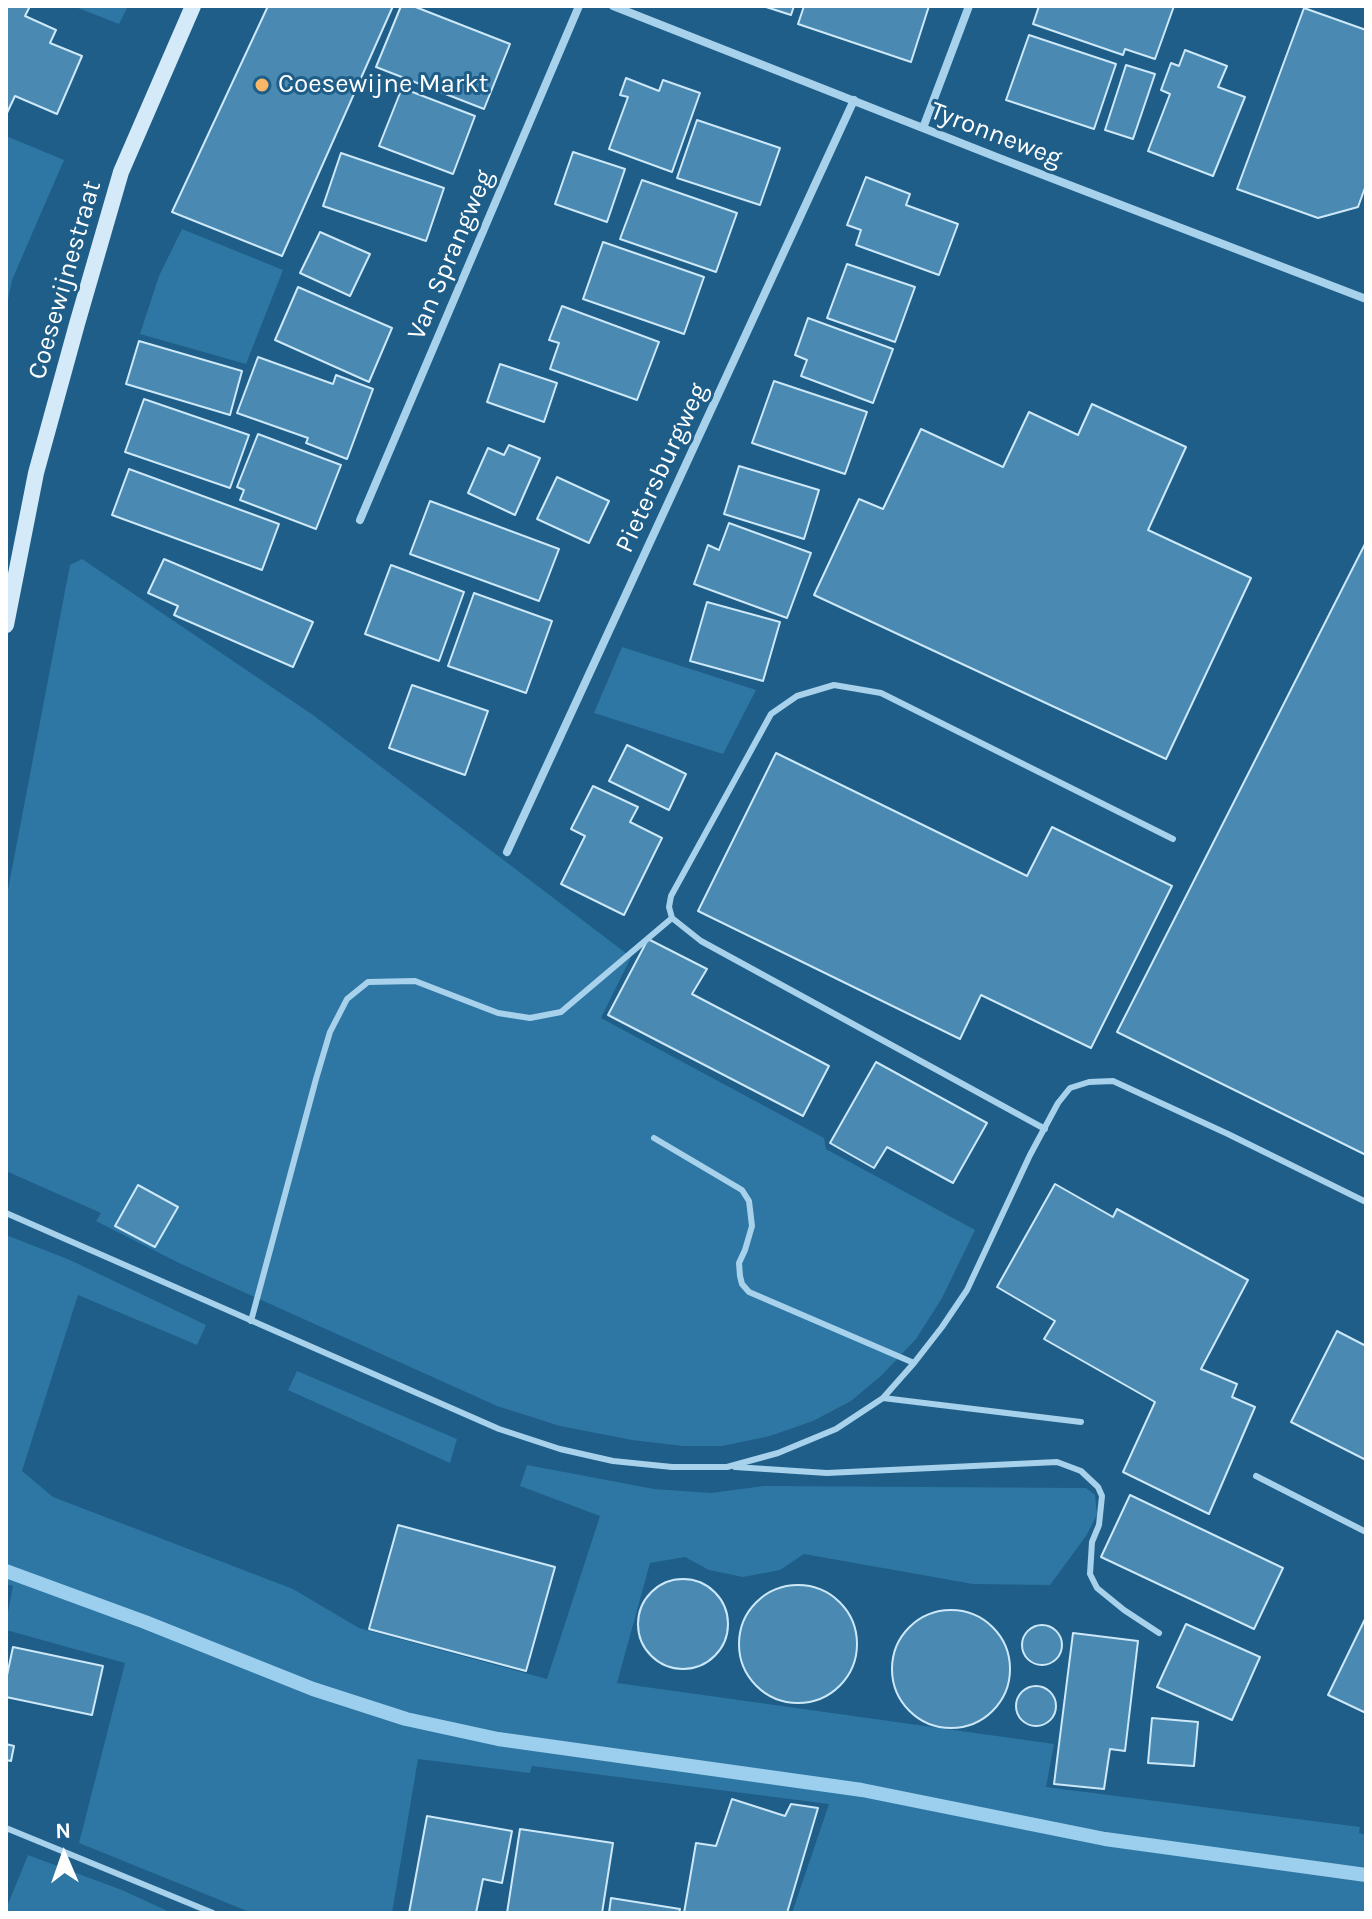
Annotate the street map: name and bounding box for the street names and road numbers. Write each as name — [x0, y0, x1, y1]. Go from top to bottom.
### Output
street label: Tyronneweg — [926, 96, 1066, 174]
street label: Van Sprangweg — [401, 165, 501, 345]
street label: Coesewijnestraat — [22, 177, 108, 383]
street label: Pietersburgweg — [609, 378, 715, 558]

